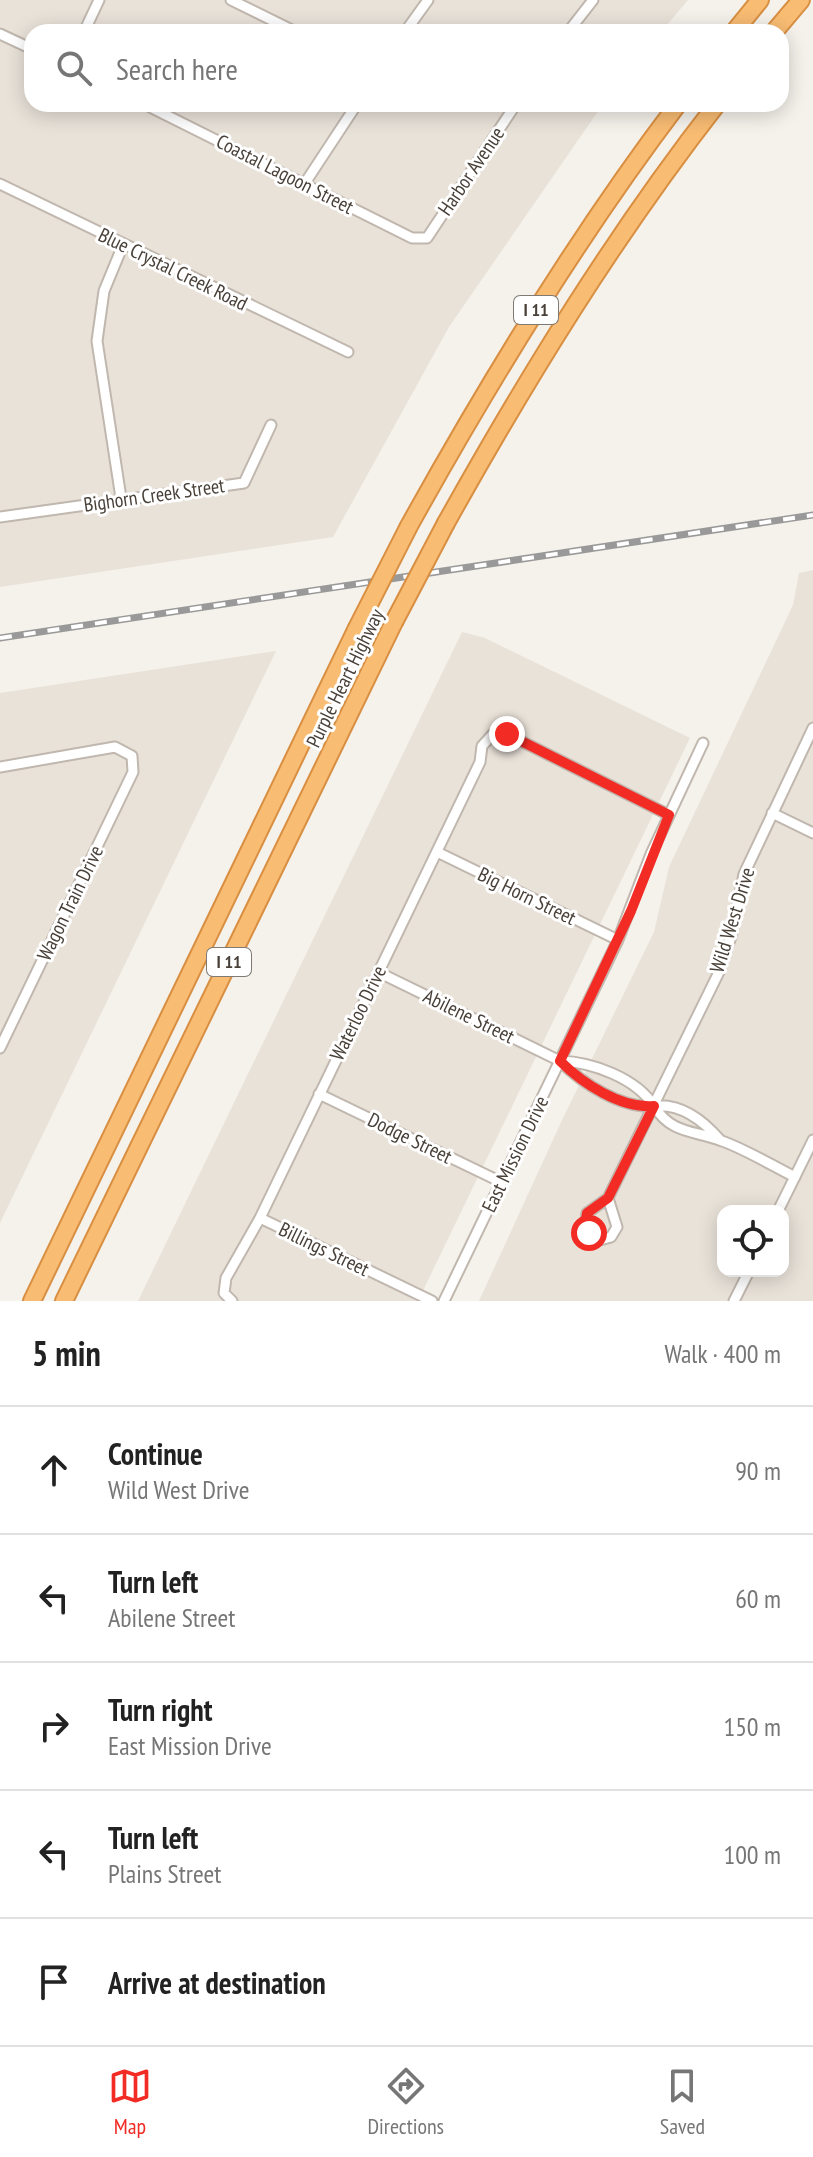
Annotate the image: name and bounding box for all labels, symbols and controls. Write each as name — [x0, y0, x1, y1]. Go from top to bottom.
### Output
search box — [24, 24, 789, 112]
icon: search — [52, 46, 96, 90]
text: Search here — [116, 49, 238, 88]
street label: Harbor Avenue — [432, 122, 510, 220]
street label: Coastal Lagoon Street — [212, 128, 359, 220]
street label: Blue Crystal Creek Road — [94, 222, 252, 316]
road number: I 11 — [514, 296, 558, 324]
street label: Bighorn Creek Street — [82, 472, 227, 518]
street label: Purple Heart Highway — [300, 604, 390, 752]
route end — [489, 716, 525, 752]
street label: Wagon Train Drive — [31, 841, 109, 965]
street label: Big Horn Street — [474, 861, 581, 931]
street label: Wild West Drive — [704, 864, 760, 976]
road number: I 11 — [207, 948, 251, 976]
street label: Waterloo Drive — [324, 961, 392, 1065]
street label: Abilene Street — [419, 983, 519, 1049]
street label: East Mission Drive — [476, 1092, 554, 1216]
street label: Dodge Street — [364, 1107, 457, 1170]
map controls — [717, 1205, 789, 1277]
button: locate — [717, 1205, 789, 1277]
route start — [571, 1215, 607, 1251]
street label: Billings Street — [275, 1216, 374, 1282]
text: 5 min — [32, 1331, 101, 1375]
text: Walk · 400 m — [664, 1337, 781, 1370]
text: Continue — [108, 1434, 203, 1473]
icon: ahead — [32, 1448, 76, 1492]
text: 90 m — [735, 1454, 781, 1487]
text: Wild West Drive — [108, 1473, 250, 1506]
text: Turn left — [108, 1562, 198, 1601]
icon: left — [32, 1576, 76, 1620]
text: 60 m — [735, 1582, 781, 1615]
text: Abilene Street — [108, 1601, 236, 1634]
text: Turn right — [108, 1690, 212, 1729]
icon: right — [32, 1704, 76, 1748]
text: 150 m — [723, 1710, 781, 1743]
text: East Mission Drive — [108, 1729, 272, 1762]
text: Turn left — [108, 1818, 198, 1857]
icon: left — [32, 1832, 76, 1876]
text: 100 m — [723, 1838, 781, 1871]
text: Plains Street — [108, 1857, 221, 1890]
icon: arrive — [32, 1960, 76, 2004]
text: Arrive at destination — [108, 1963, 326, 2002]
tab: Map — [108, 2064, 152, 2140]
tab: Directions — [368, 2064, 444, 2140]
tab: Saved — [660, 2064, 705, 2140]

